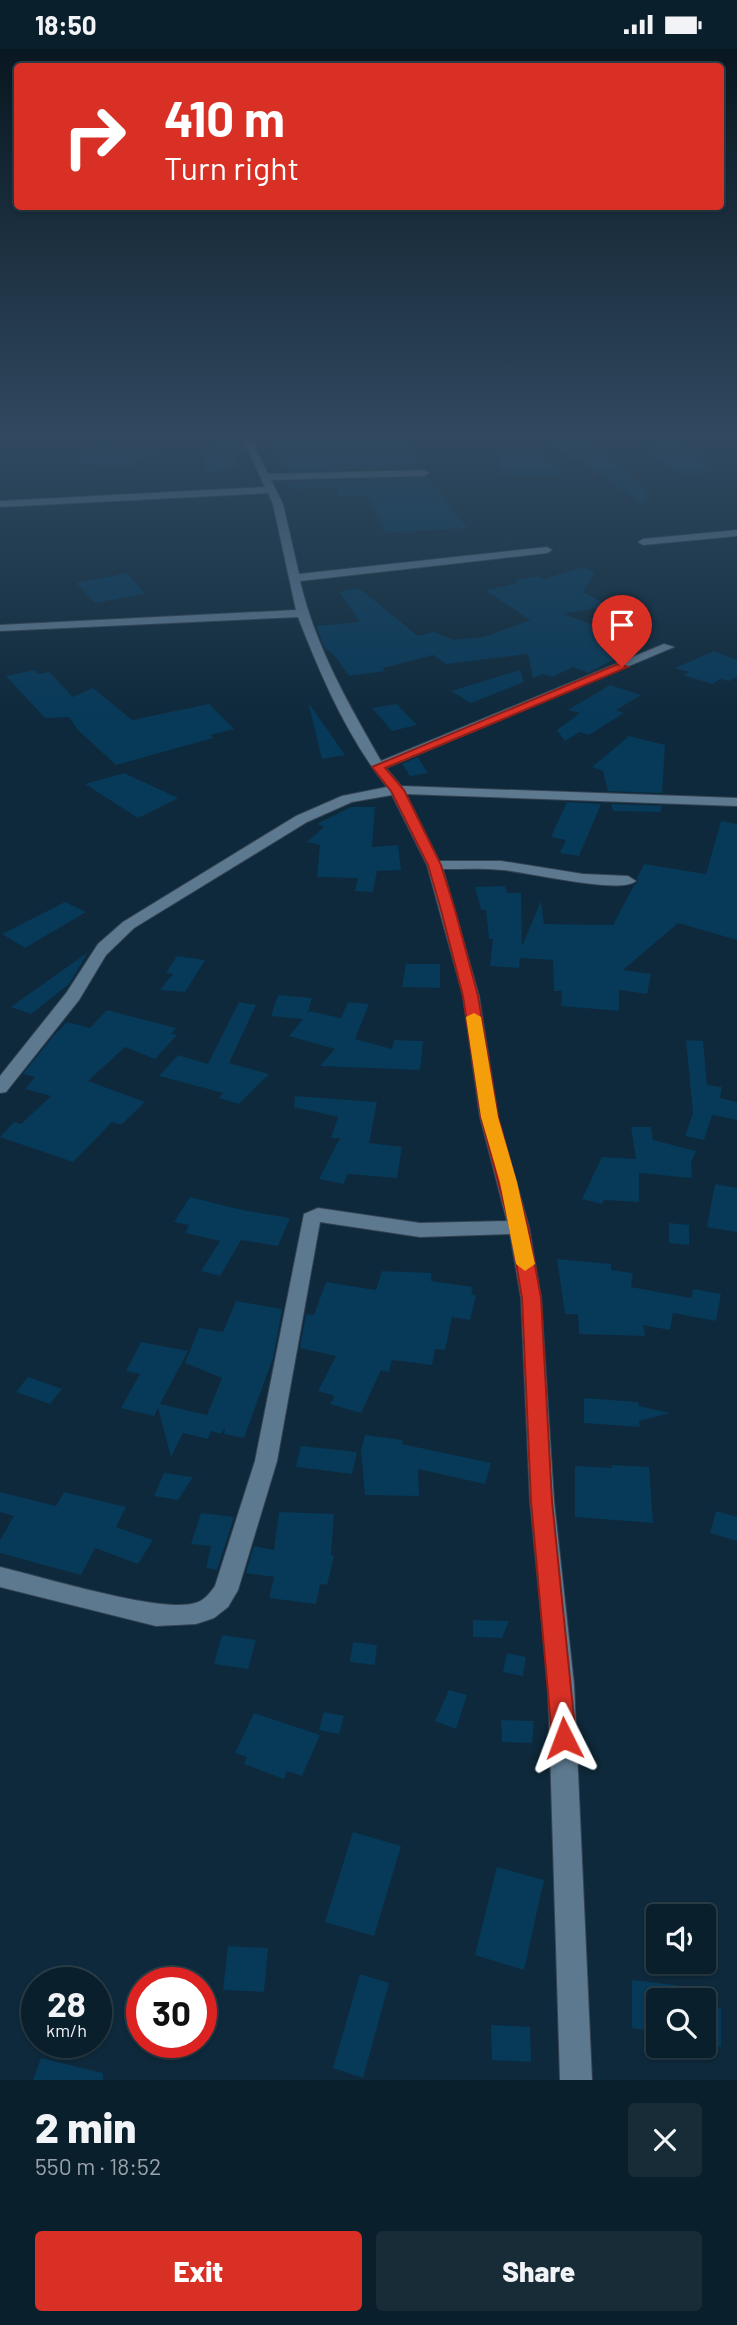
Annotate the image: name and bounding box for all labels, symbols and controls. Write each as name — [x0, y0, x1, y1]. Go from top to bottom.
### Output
text: 18:50 — [35, 9, 97, 40]
text: 410 m — [164, 88, 285, 147]
icon: right — [49, 91, 140, 182]
text: Turn right — [164, 148, 299, 186]
pin — [592, 595, 652, 667]
icon: arrive — [603, 606, 641, 644]
position arrow — [527, 1701, 601, 1775]
map controls — [646, 1904, 716, 2058]
button: sound — [646, 1904, 716, 1974]
speed limit sign: 30 — [126, 1967, 217, 2058]
text: 28 — [47, 1982, 86, 2024]
button: search — [646, 1988, 716, 2058]
text: km/h — [46, 2019, 87, 2041]
text: 2 min — [35, 2101, 136, 2151]
button: close — [628, 2103, 702, 2177]
text: 550 m · 18:52 — [35, 2152, 161, 2180]
button: Exit — [35, 2231, 362, 2311]
button: Share — [376, 2231, 702, 2311]

